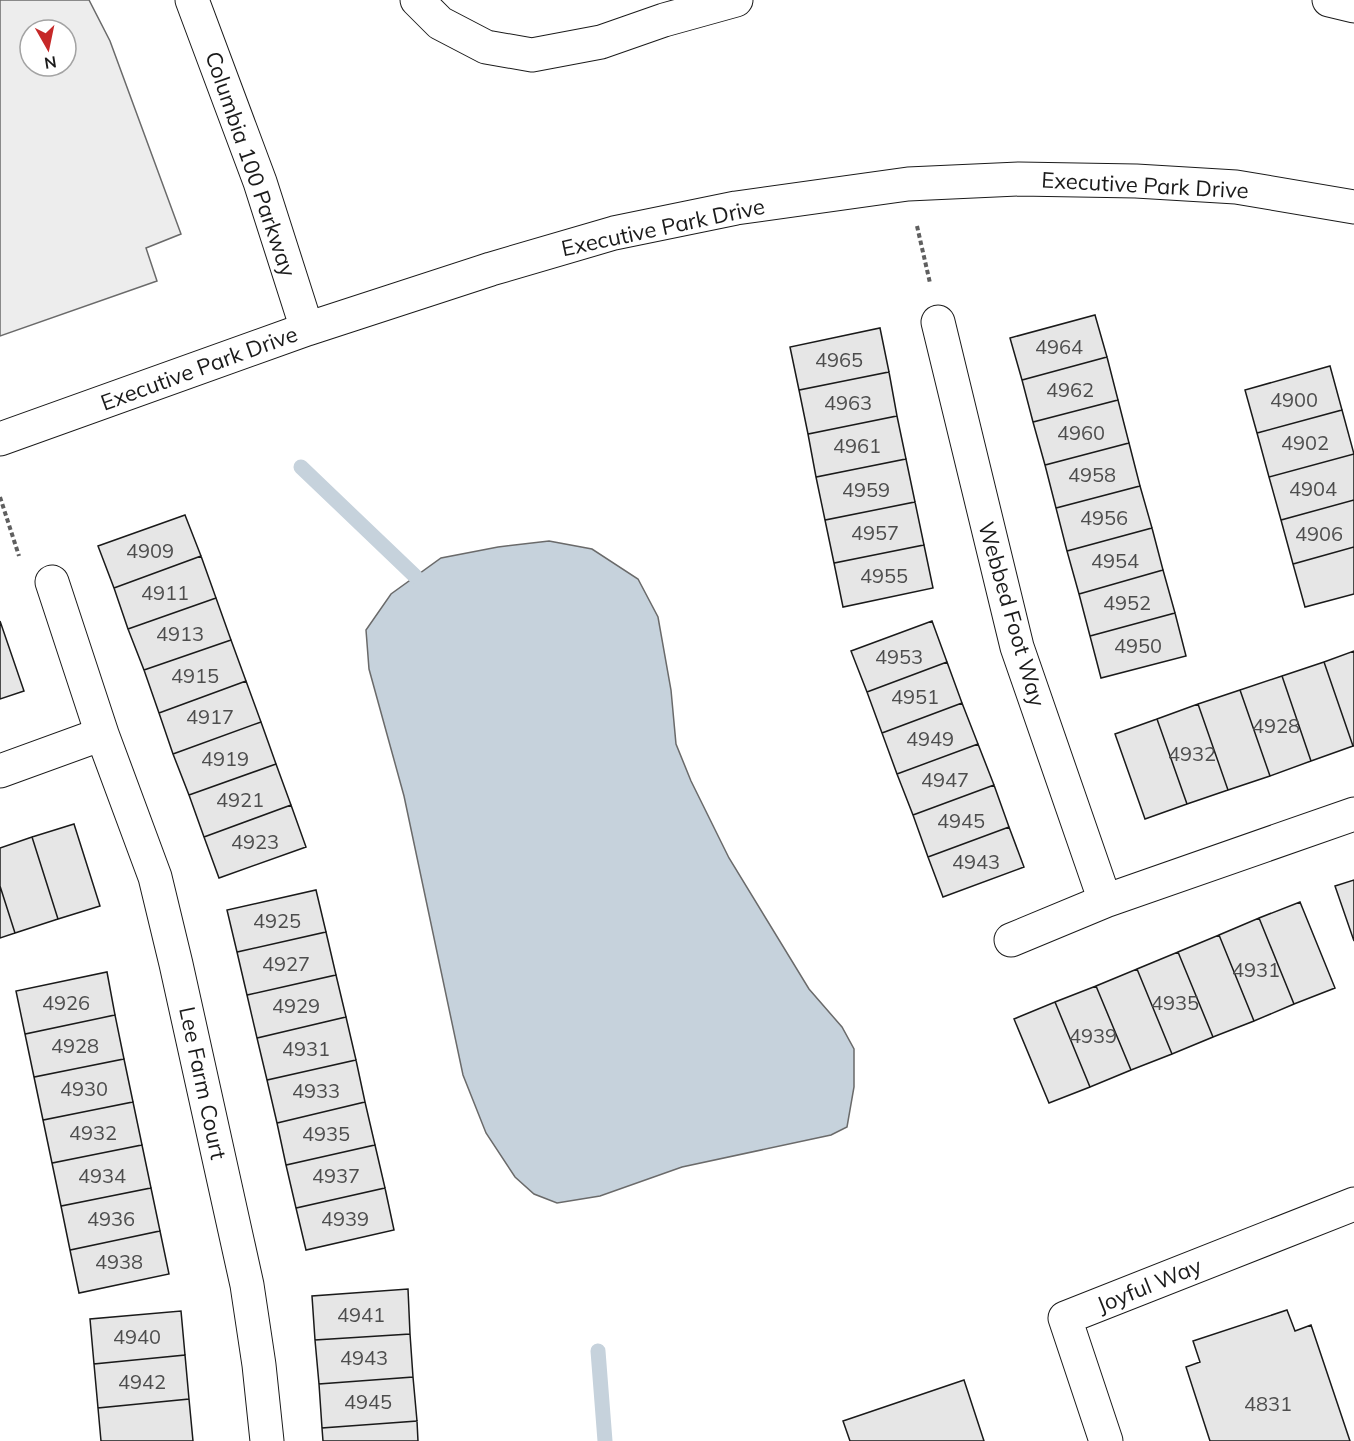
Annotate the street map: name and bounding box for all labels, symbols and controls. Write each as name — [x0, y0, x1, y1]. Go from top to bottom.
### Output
north arrow — [18, 18, 78, 78]
street label: Columbia 100 Parkway — [199, 48, 303, 281]
text: N — [43, 52, 58, 74]
street label: Executive Park Drive — [1041, 166, 1249, 204]
street label: Executive Park Drive — [559, 192, 767, 262]
street label: Executive Park Drive — [97, 319, 301, 417]
house number: 4964 — [1035, 334, 1083, 359]
house number: 4965 — [815, 347, 863, 372]
house number: 4962 — [1046, 377, 1094, 402]
house number: 4900 — [1270, 387, 1318, 412]
house number: 4963 — [824, 390, 872, 415]
house number: 4960 — [1057, 420, 1105, 445]
house number: 4902 — [1281, 430, 1329, 455]
house number: 4961 — [833, 433, 881, 458]
house number: 4958 — [1068, 462, 1116, 487]
house number: 4904 — [1289, 476, 1337, 501]
house number: 4959 — [842, 477, 890, 502]
house number: 4956 — [1080, 505, 1128, 530]
street label: Webbed Foot Way — [972, 518, 1052, 710]
house number: 4957 — [851, 520, 899, 545]
house number: 4906 — [1295, 521, 1343, 546]
house number: 4909 — [126, 538, 174, 563]
house number: 4954 — [1091, 548, 1139, 573]
house number: 4955 — [860, 563, 908, 588]
house number: 4911 — [141, 580, 189, 605]
house number: 4952 — [1103, 590, 1151, 615]
house number: 4913 — [156, 621, 204, 646]
house number: 4950 — [1114, 633, 1162, 658]
house number: 4953 — [875, 644, 923, 669]
house number: 4915 — [171, 663, 219, 688]
house number: 4951 — [891, 684, 939, 709]
house number: 4917 — [186, 704, 234, 729]
house number: 4928 — [1252, 713, 1300, 738]
house number: 4949 — [906, 726, 954, 751]
house number: 4932 — [1168, 741, 1216, 766]
house number: 4919 — [201, 746, 249, 771]
house number: 4947 — [921, 767, 969, 792]
house number: 4921 — [216, 787, 264, 812]
house number: 4945 — [937, 808, 985, 833]
house number: 4923 — [231, 829, 279, 854]
house number: 4943 — [952, 849, 1000, 874]
house number: 4925 — [253, 908, 301, 933]
house number: 4927 — [262, 951, 310, 976]
house number: 4931 — [1232, 957, 1280, 982]
house number: 4926 — [42, 990, 90, 1015]
house number: 4935 — [1151, 990, 1199, 1015]
house number: 4929 — [272, 993, 320, 1018]
street label: Lee Farm Court — [173, 1004, 233, 1162]
house number: 4939 — [1069, 1023, 1117, 1048]
house number: 4928 — [51, 1033, 99, 1058]
house number: 4931 — [282, 1036, 330, 1061]
house number: 4930 — [60, 1076, 108, 1101]
house number: 4933 — [292, 1078, 340, 1103]
house number: 4932 — [69, 1120, 117, 1145]
house number: 4935 — [302, 1121, 350, 1146]
house number: 4934 — [78, 1163, 126, 1188]
house number: 4937 — [312, 1163, 360, 1188]
house number: 4936 — [87, 1206, 135, 1231]
house number: 4939 — [321, 1206, 369, 1231]
house number: 4938 — [95, 1249, 143, 1274]
street label: Joyful Way — [1093, 1251, 1206, 1319]
house number: 4941 — [337, 1302, 385, 1327]
house number: 4940 — [113, 1324, 161, 1349]
house number: 4943 — [340, 1345, 388, 1370]
house number: 4942 — [118, 1369, 166, 1394]
house number: 4945 — [344, 1389, 392, 1414]
house number: 4831 — [1244, 1391, 1292, 1416]

